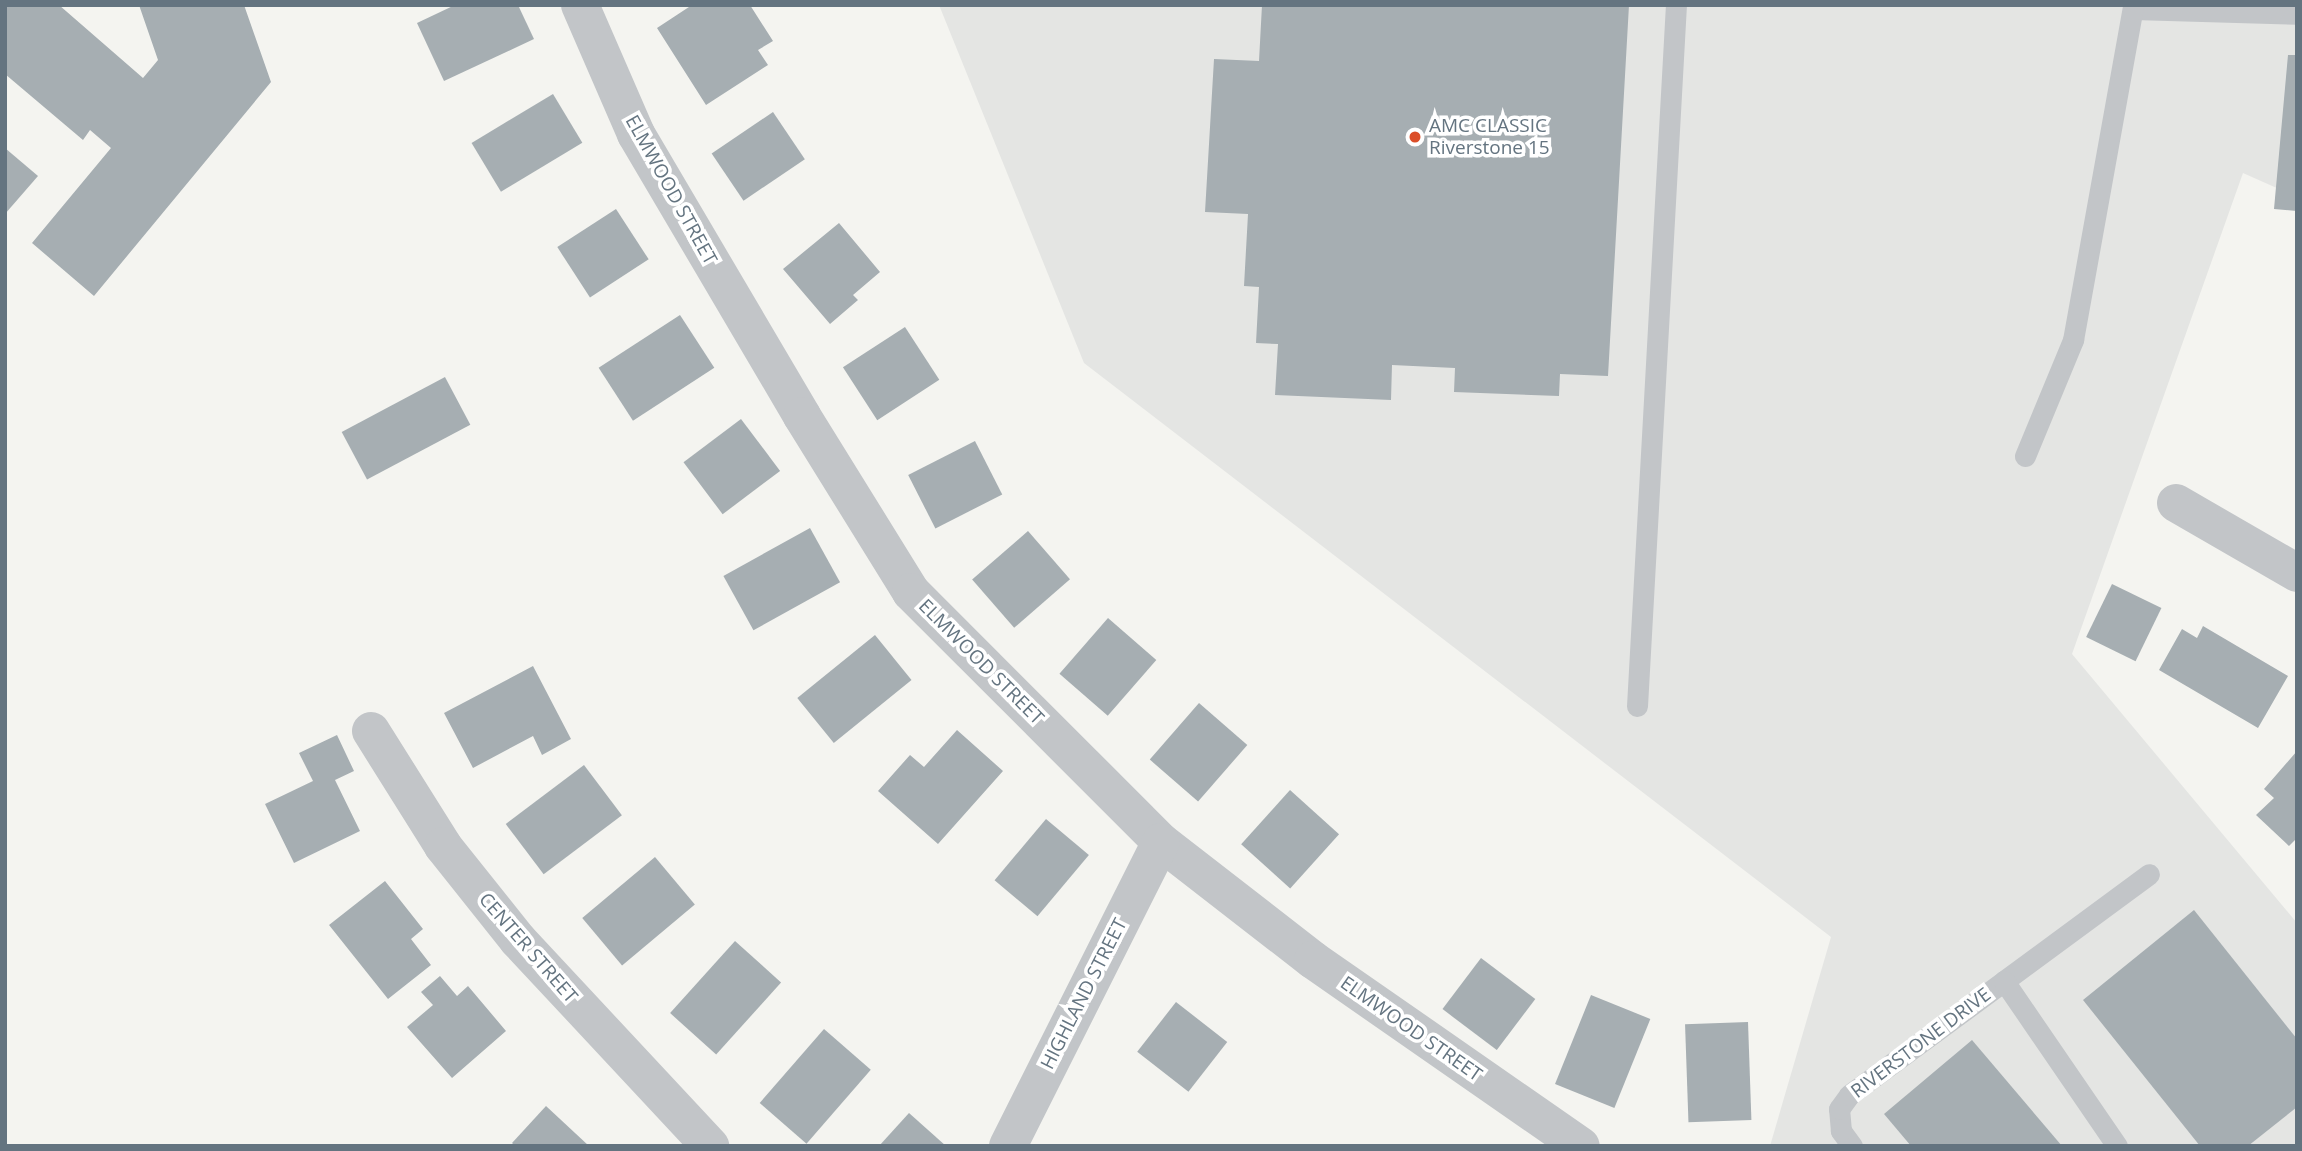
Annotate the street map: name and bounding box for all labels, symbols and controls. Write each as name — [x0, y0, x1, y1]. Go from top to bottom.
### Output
street label: ELMWOOD STREET — [620, 111, 722, 269]
place label: AMC CLASSIC Riverstone 15 — [1429, 115, 1550, 159]
marker: AMC CLASSIC Riverstone 15 — [1407, 129, 1423, 145]
street label: ELMWOOD STREET — [914, 595, 1048, 729]
street label: CENTER STREET — [474, 888, 582, 1008]
street label: HIGHLAND STREET — [1036, 915, 1132, 1073]
street label: ELMWOOD STREET — [1336, 972, 1486, 1086]
street label: RIVERSTONE DRIVE — [1847, 983, 1995, 1103]

